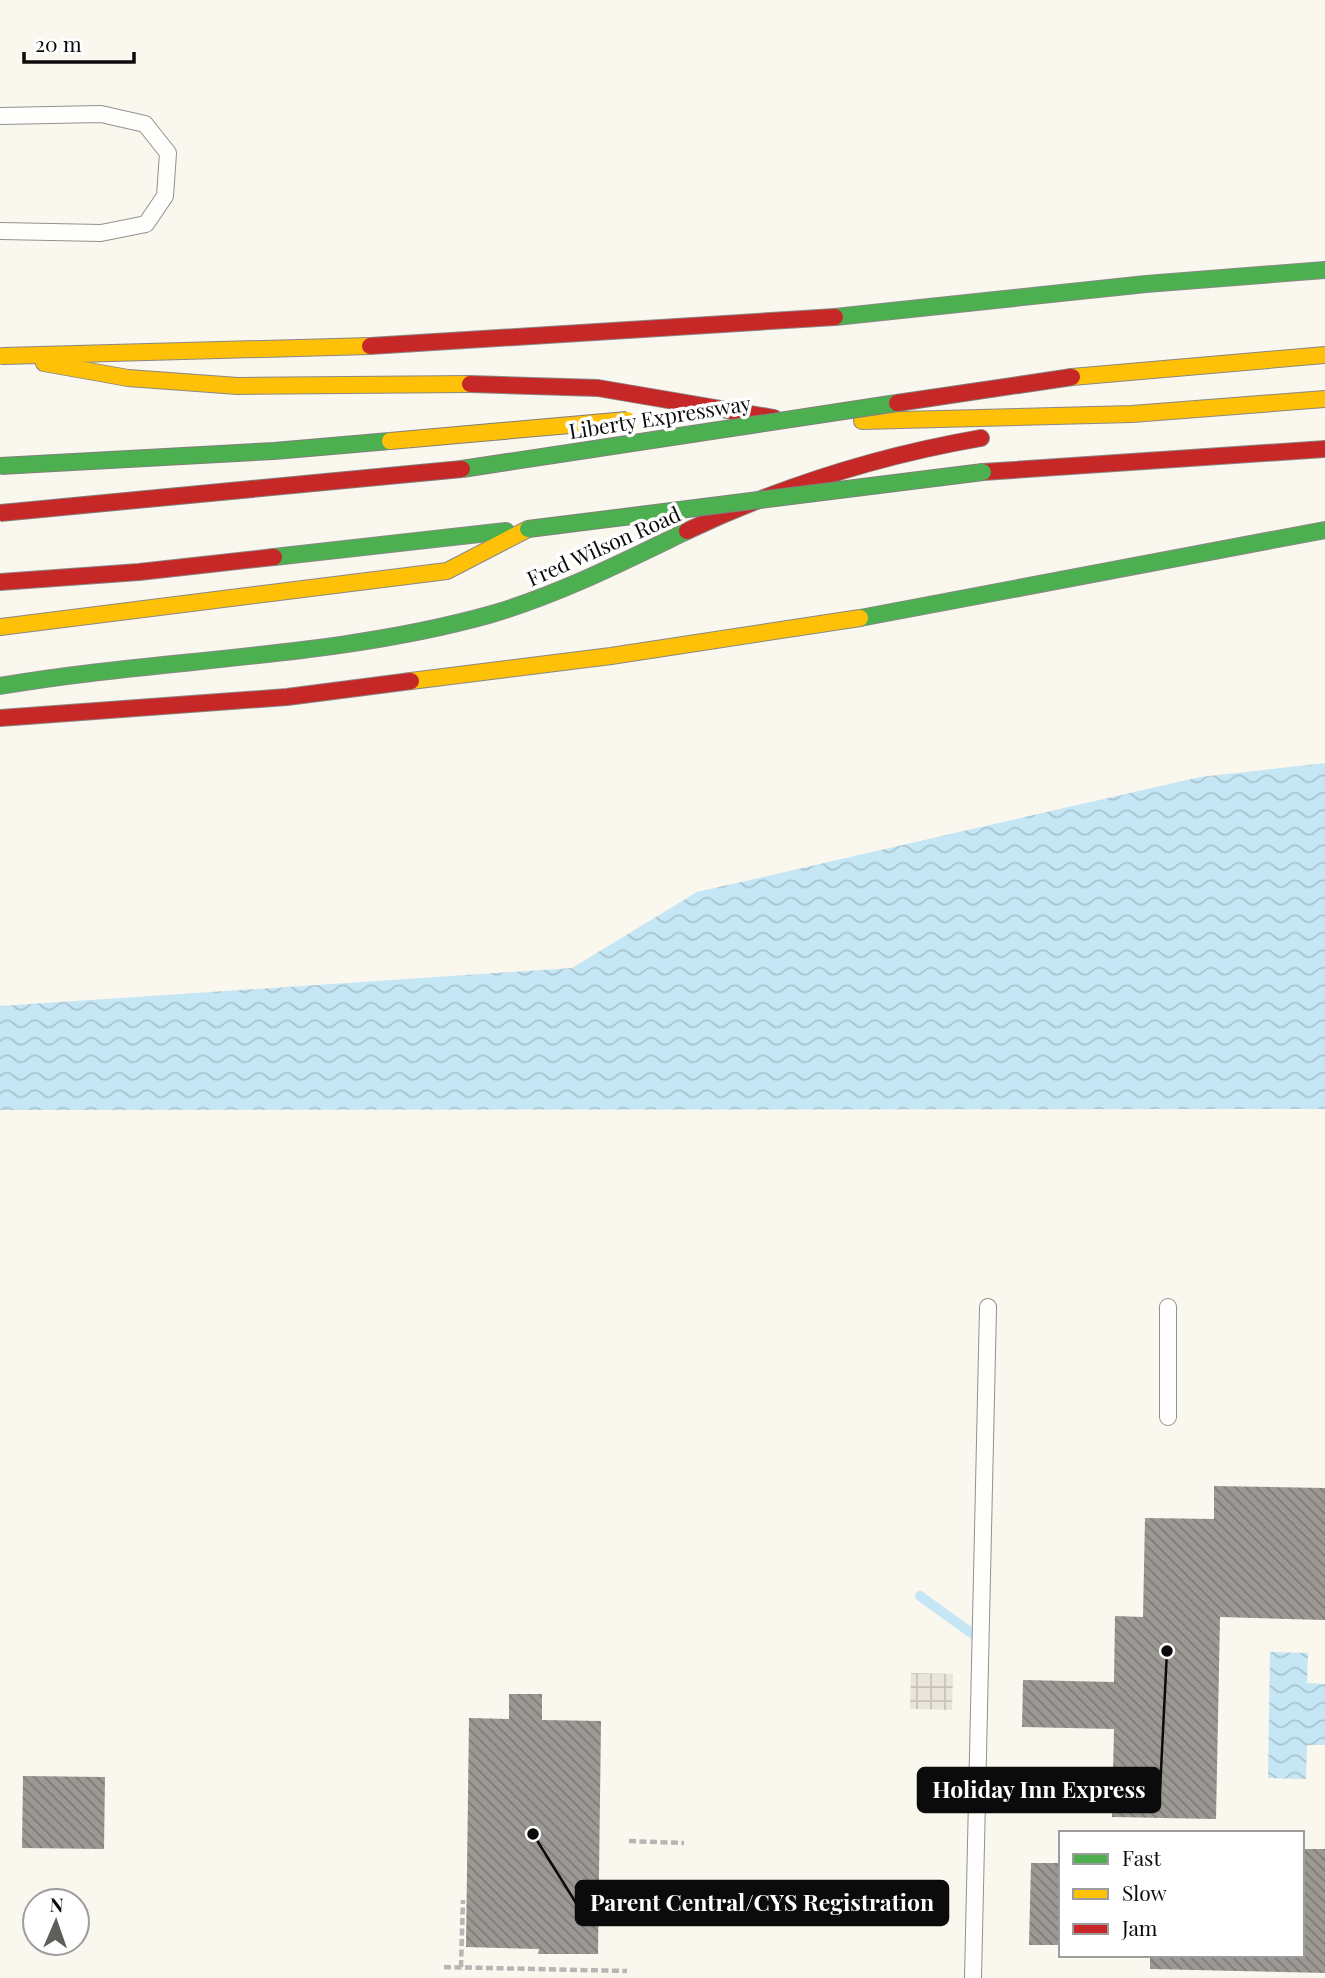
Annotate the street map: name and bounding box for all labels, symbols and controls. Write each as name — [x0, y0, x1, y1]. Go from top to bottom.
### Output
scale bar — [24, 21, 135, 65]
text: 20 m — [35, 29, 82, 57]
street label: Liberty Expressway — [567, 388, 753, 444]
street label: Fred Wilson Road — [522, 499, 684, 592]
callout: Holiday Inn Express — [918, 1768, 1160, 1812]
text: Holiday Inn Express — [932, 1773, 1146, 1804]
legend — [1059, 1831, 1304, 1957]
text: Fast — [1122, 1843, 1161, 1871]
text: Slow — [1122, 1878, 1167, 1906]
callout: Parent Central/CYS Registration — [576, 1881, 948, 1925]
text: Parent Central/CYS Registration — [590, 1886, 934, 1917]
north arrow — [21, 1887, 91, 1957]
text: N — [49, 1891, 64, 1917]
text: Jam — [1121, 1913, 1158, 1941]

